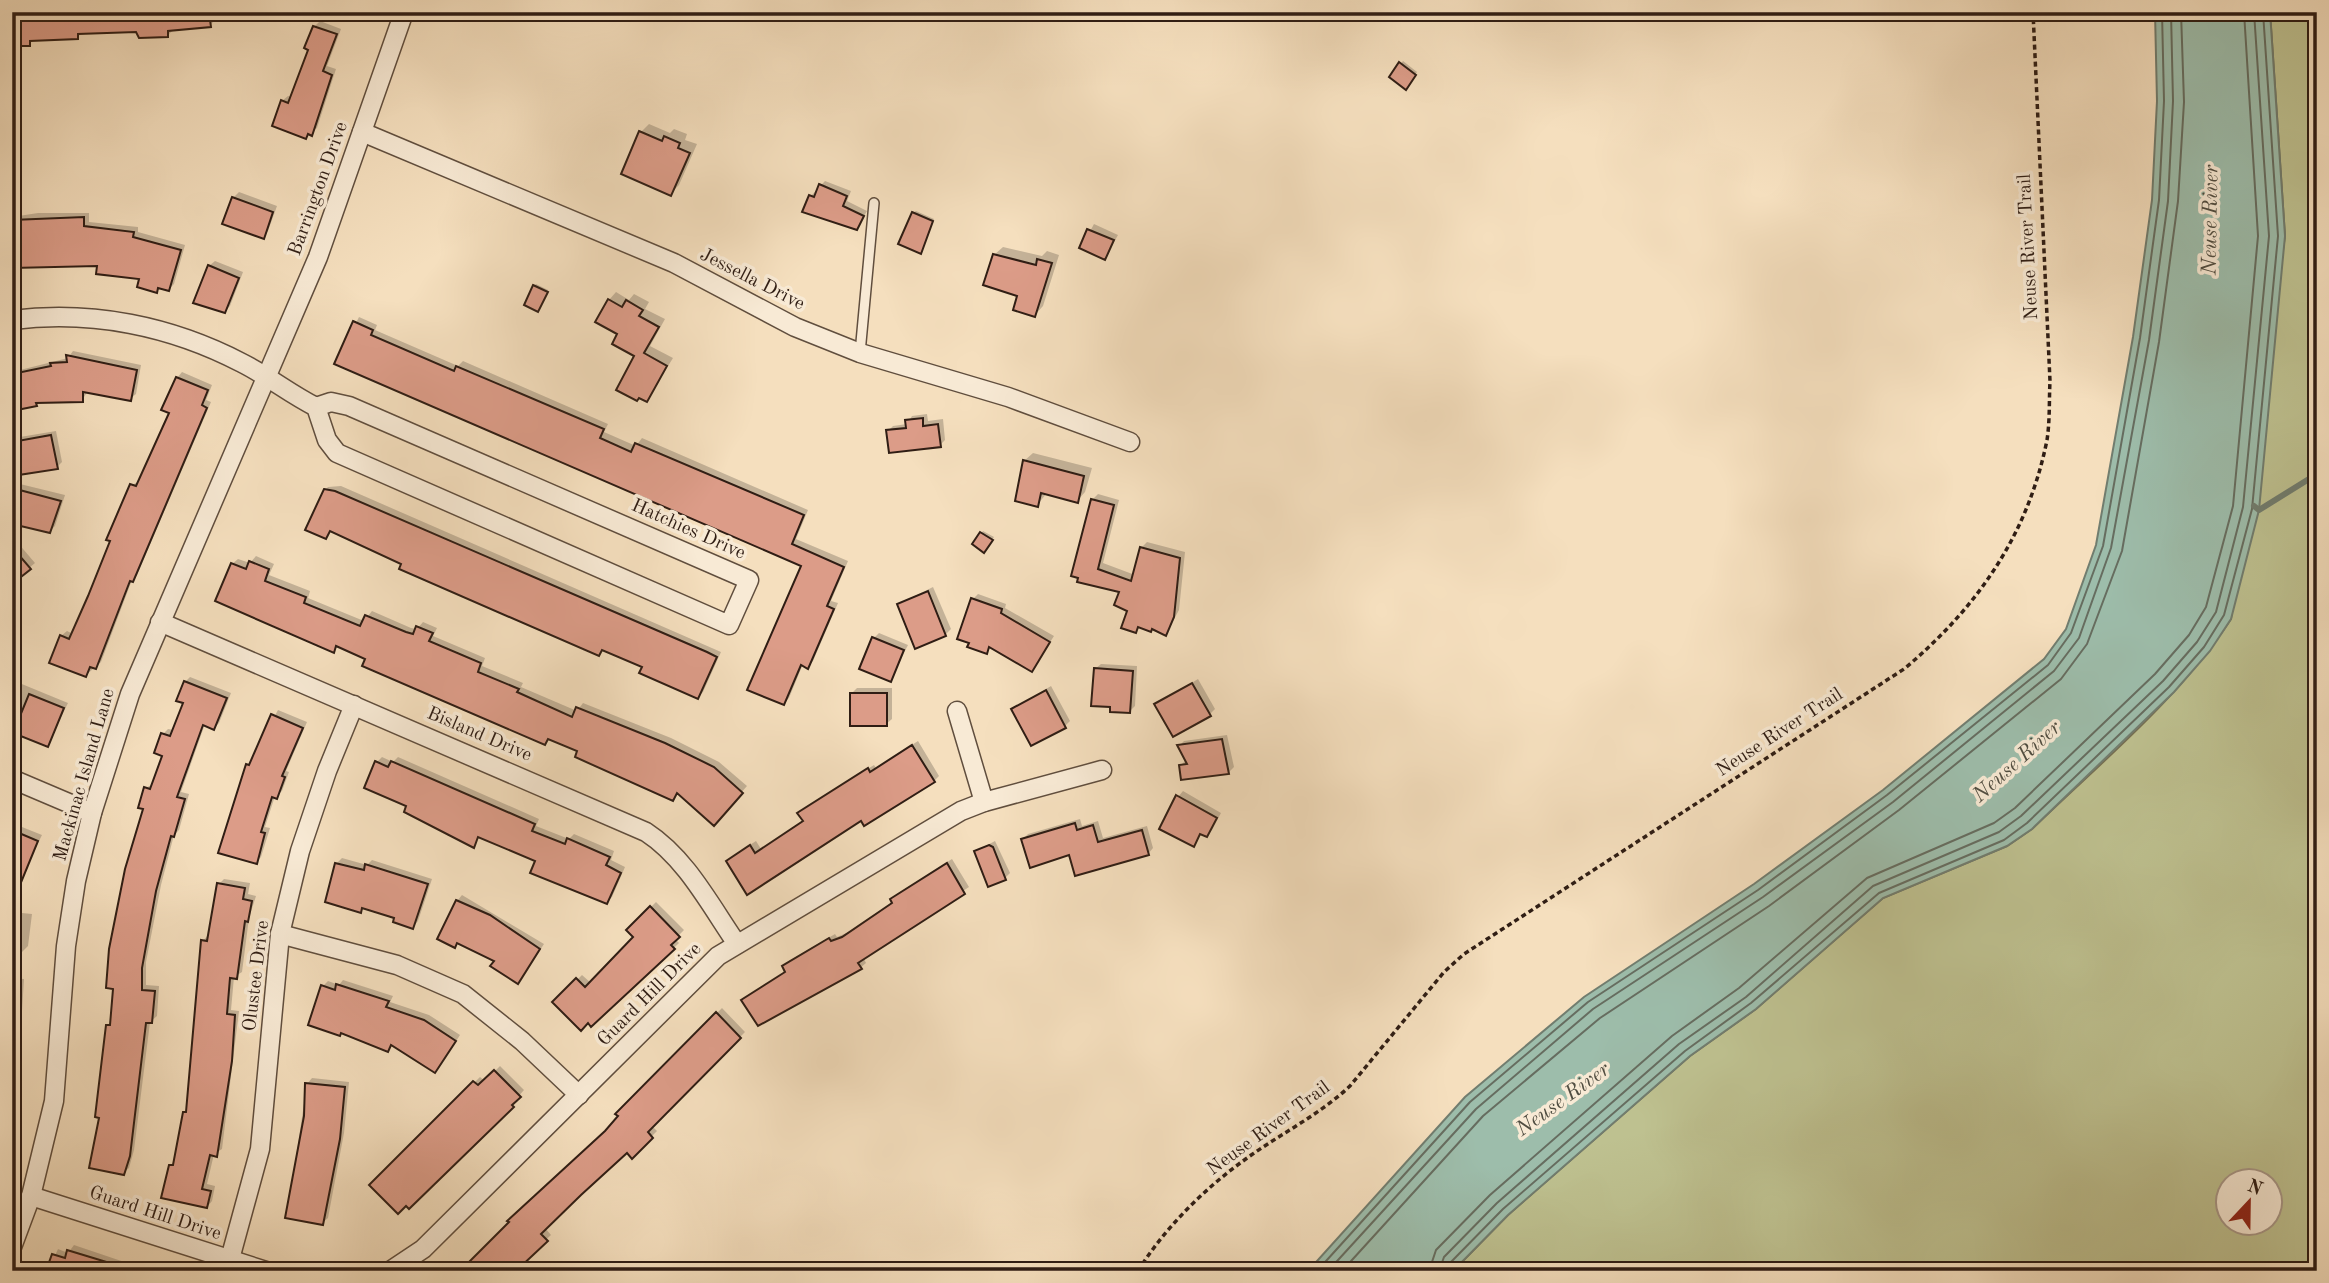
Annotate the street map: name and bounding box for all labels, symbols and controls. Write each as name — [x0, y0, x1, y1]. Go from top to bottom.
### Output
street label: Barrington Drive — [286, 119, 352, 259]
water label: Neuse River — [2200, 164, 2222, 276]
street label: Neuse River Trail — [2016, 173, 2042, 321]
street label: Jessella Drive — [697, 245, 807, 315]
street label: Hatchies Drive — [628, 496, 748, 564]
street label: Neuse River Trail — [1713, 685, 1847, 781]
street label: Mackinac Island Lane — [51, 686, 119, 864]
street label: Bisland Drive — [424, 704, 534, 766]
water label: Neuse River — [1968, 717, 2066, 807]
street label: Olustee Drive — [241, 919, 273, 1033]
street label: Guard Hill Drive — [595, 940, 705, 1050]
water label: Neuse River — [1511, 1059, 1615, 1141]
street label: Neuse River Trail — [1204, 1078, 1334, 1180]
north arrow — [2214, 1168, 2284, 1238]
text: N — [2244, 1177, 2265, 1200]
street label: Guard Hill Drive — [87, 1184, 223, 1244]

